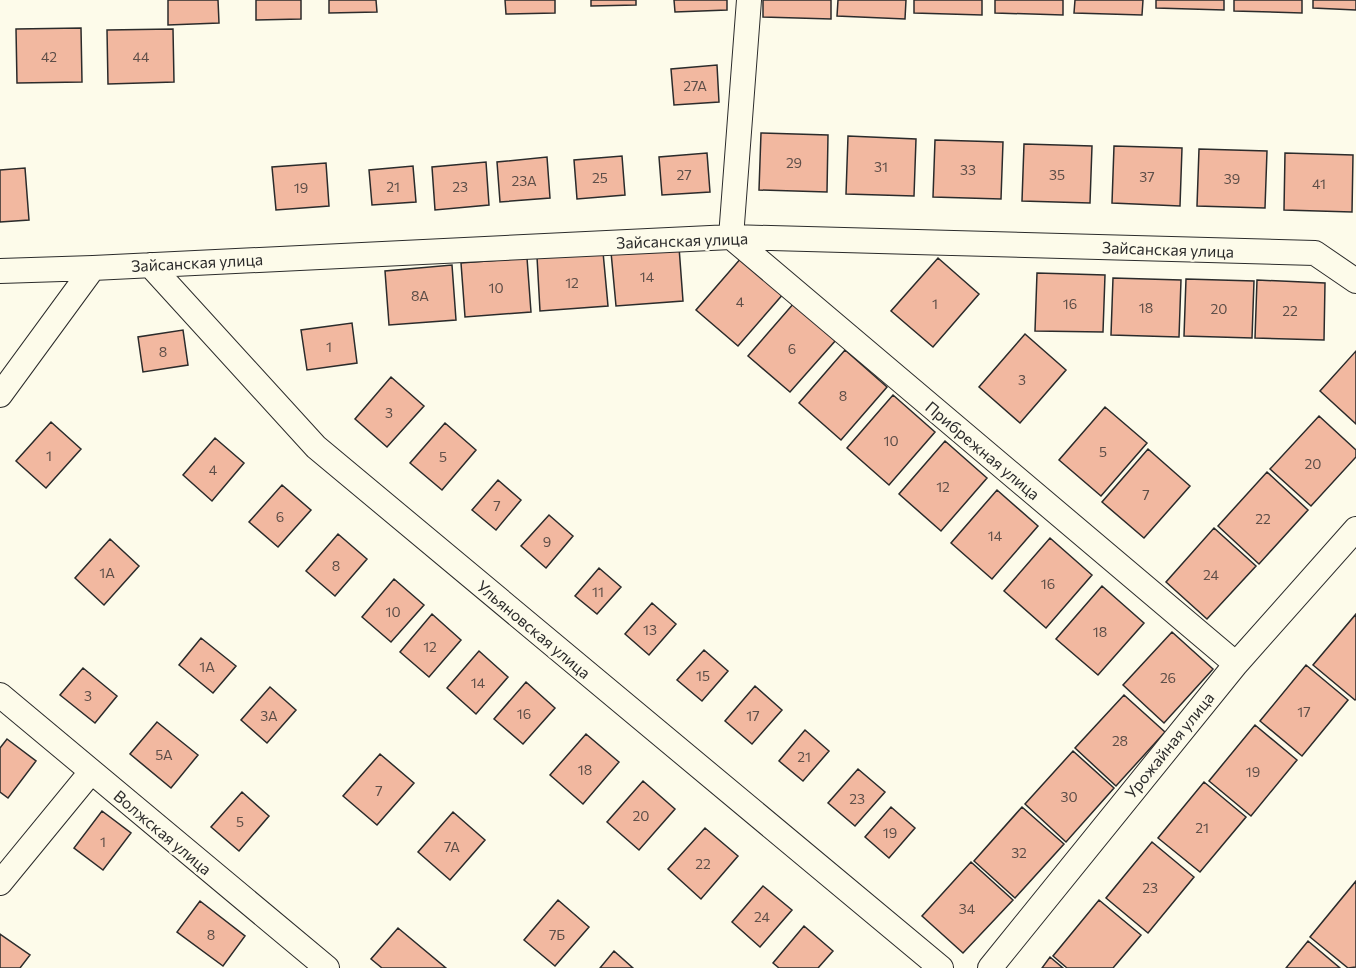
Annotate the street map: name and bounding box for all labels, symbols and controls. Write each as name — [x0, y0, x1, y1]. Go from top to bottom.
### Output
house number: 42 — [41, 48, 57, 65]
house number: 44 — [133, 48, 150, 65]
house number: 27А — [683, 77, 707, 94]
house number: 29 — [786, 154, 802, 171]
house number: 31 — [874, 158, 888, 175]
house number: 33 — [960, 161, 976, 178]
house number: 27 — [676, 166, 692, 183]
house number: 35 — [1049, 166, 1065, 183]
house number: 37 — [1139, 168, 1155, 185]
house number: 25 — [592, 169, 608, 186]
house number: 39 — [1224, 170, 1240, 187]
house number: 23А — [511, 172, 537, 189]
house number: 41 — [1312, 175, 1326, 192]
house number: 21 — [386, 178, 400, 195]
house number: 23 — [452, 178, 468, 195]
house number: 19 — [294, 179, 308, 196]
street label: Зайсанская улица — [616, 228, 748, 252]
street label: Зайсанская улица — [1102, 237, 1234, 261]
street label: Зайсанская улица — [131, 249, 263, 275]
house number: 14 — [640, 268, 655, 285]
house number: 12 — [565, 274, 579, 291]
house number: 10 — [488, 279, 504, 296]
house number: 8А — [411, 287, 429, 304]
house number: 4 — [736, 293, 745, 310]
house number: 1 — [932, 295, 938, 312]
house number: 16 — [1063, 295, 1077, 312]
house number: 18 — [1139, 299, 1153, 316]
house number: 20 — [1211, 300, 1227, 317]
house number: 22 — [1282, 302, 1298, 319]
house number: 1 — [326, 338, 332, 355]
house number: 6 — [788, 340, 796, 357]
house number: 8 — [159, 343, 167, 360]
house number: 3 — [1018, 371, 1026, 388]
house number: 8 — [839, 387, 847, 404]
street label: Прибрежная улица — [922, 397, 1044, 503]
house number: 3 — [385, 404, 393, 421]
house number: 10 — [883, 432, 899, 449]
house number: 5 — [1099, 443, 1107, 460]
house number: 1 — [46, 447, 52, 464]
house number: 5 — [439, 448, 447, 465]
house number: 20 — [1305, 455, 1321, 472]
house number: 4 — [209, 461, 218, 478]
house number: 12 — [936, 478, 950, 495]
house number: 7 — [1142, 486, 1150, 503]
house number: 7 — [493, 497, 501, 514]
house number: 6 — [276, 508, 284, 525]
house number: 22 — [1255, 510, 1271, 527]
house number: 14 — [988, 527, 1003, 544]
house number: 9 — [543, 533, 551, 550]
house number: 8 — [332, 557, 340, 574]
house number: 1А — [99, 564, 115, 581]
house number: 24 — [1203, 566, 1220, 583]
house number: 16 — [1041, 575, 1055, 592]
street label: Ульяновская улица — [473, 576, 595, 682]
house number: 11 — [592, 583, 604, 600]
house number: 10 — [385, 603, 401, 620]
house number: 13 — [643, 621, 657, 638]
house number: 18 — [1093, 623, 1107, 640]
house number: 12 — [423, 638, 437, 655]
house number: 1А — [199, 658, 215, 675]
house number: 15 — [696, 667, 710, 684]
house number: 26 — [1160, 669, 1176, 686]
house number: 14 — [471, 674, 486, 691]
house number: 3 — [84, 687, 92, 704]
street label: Урожайная улица — [1120, 688, 1218, 802]
house number: 17 — [1297, 703, 1311, 720]
house number: 16 — [517, 705, 531, 722]
house number: 3А — [260, 707, 278, 724]
house number: 17 — [746, 707, 760, 724]
house number: 28 — [1112, 732, 1128, 749]
house number: 5А — [155, 746, 173, 763]
house number: 21 — [797, 748, 811, 765]
house number: 18 — [578, 761, 592, 778]
house number: 19 — [1246, 763, 1260, 780]
house number: 7 — [375, 782, 383, 799]
street label: Волжская улица — [110, 786, 216, 878]
house number: 30 — [1060, 788, 1078, 805]
house number: 23 — [849, 790, 865, 807]
house number: 20 — [633, 807, 649, 824]
house number: 5 — [236, 813, 244, 830]
house number: 21 — [1195, 819, 1209, 836]
house number: 19 — [883, 824, 897, 841]
house number: 1 — [100, 833, 106, 850]
house number: 7А — [444, 838, 460, 855]
house number: 32 — [1011, 844, 1027, 861]
house number: 22 — [695, 855, 711, 872]
house number: 23 — [1142, 879, 1158, 896]
house number: 34 — [959, 900, 976, 917]
house number: 24 — [754, 908, 771, 925]
house number: 8 — [207, 926, 215, 943]
house number: 7Б — [549, 926, 565, 943]

